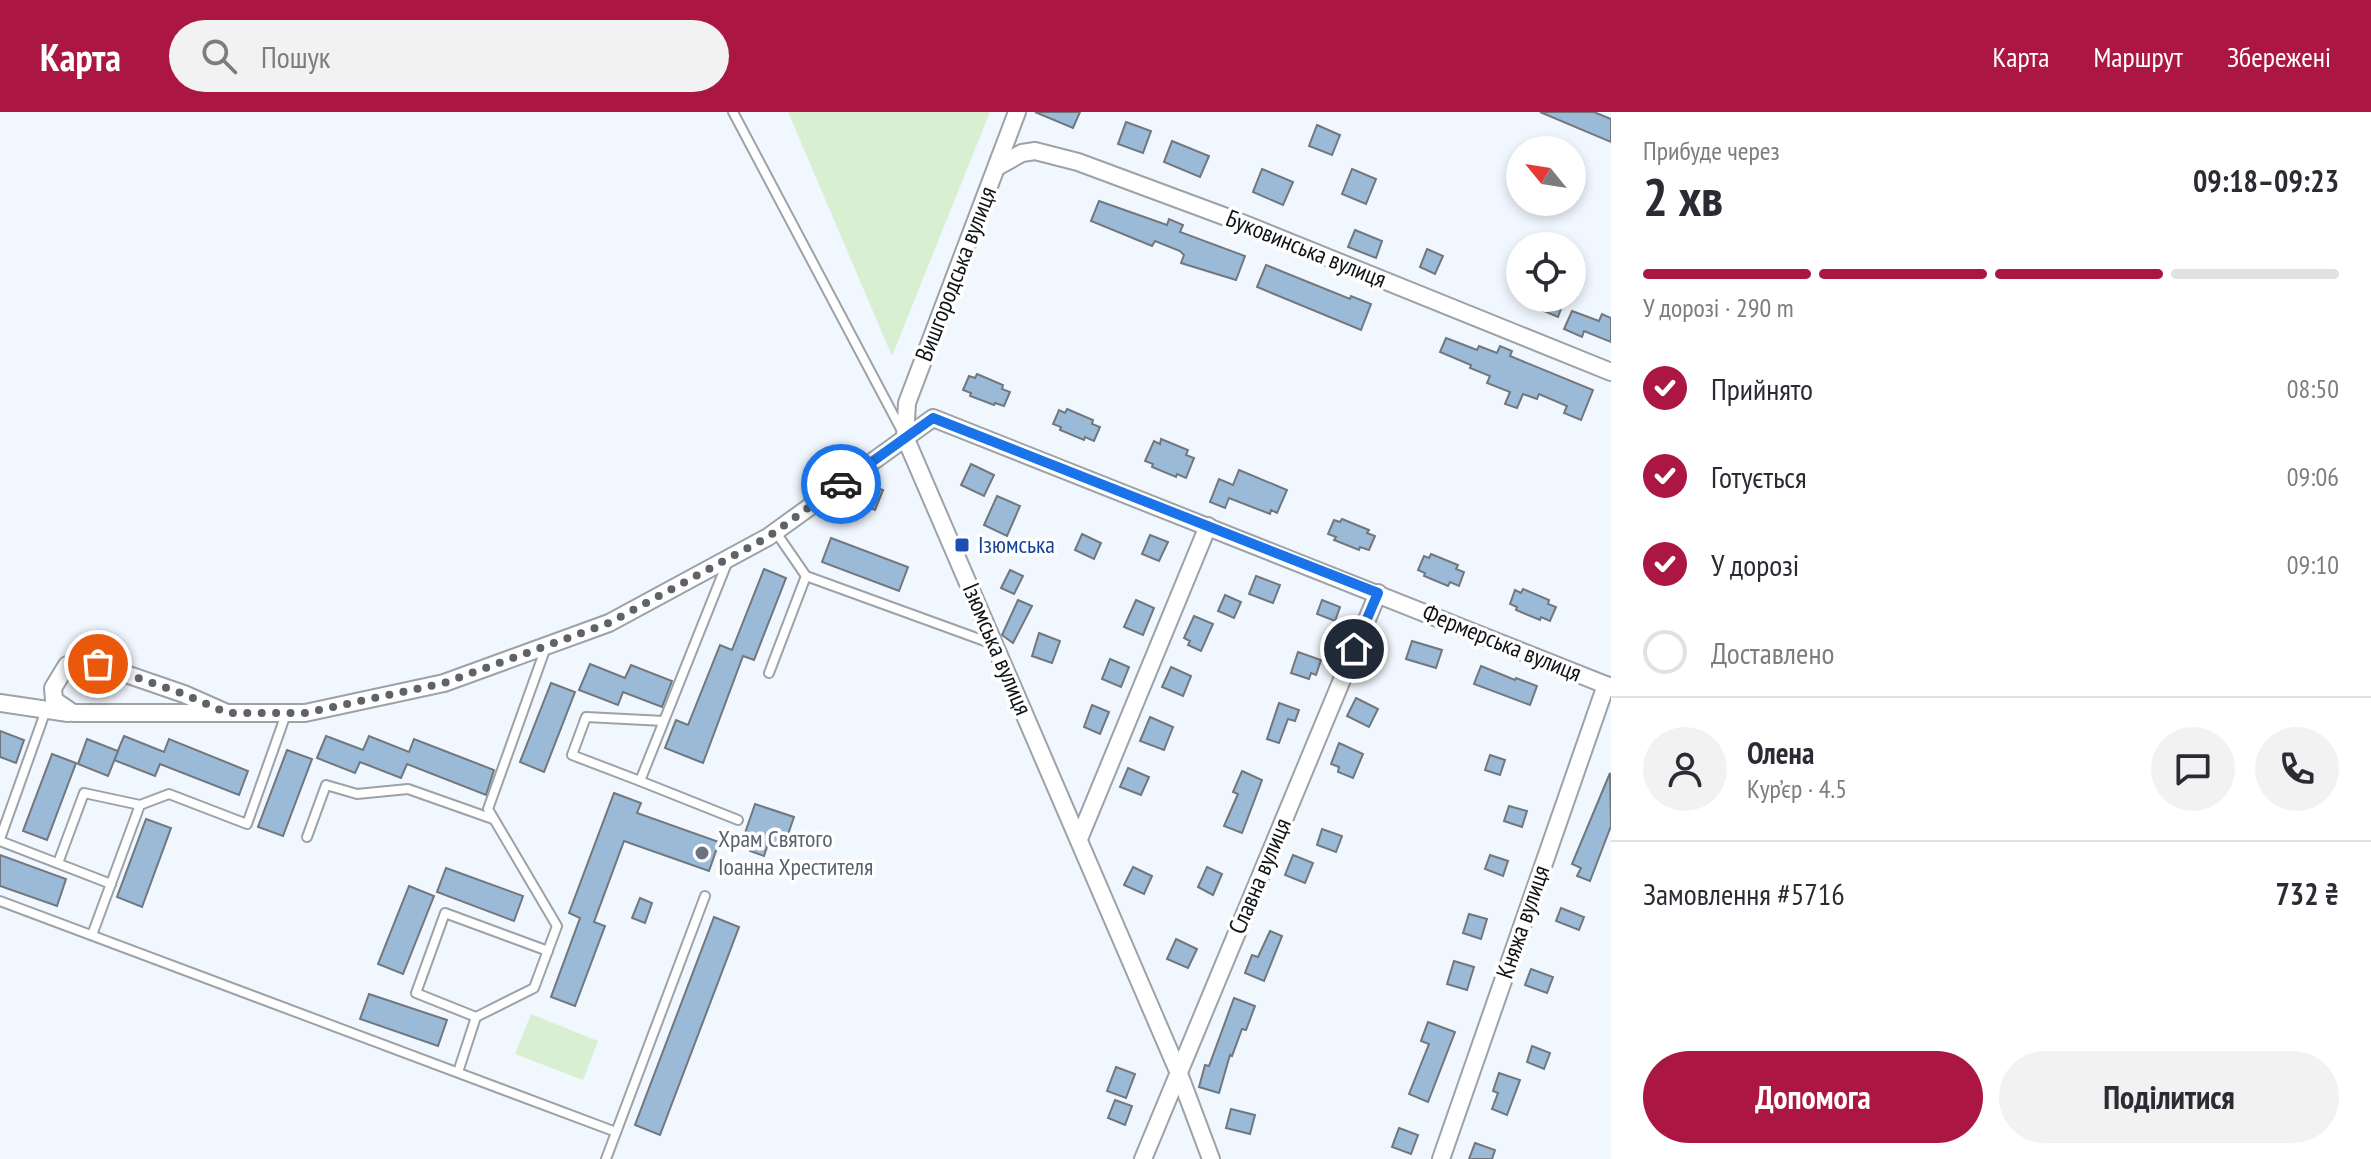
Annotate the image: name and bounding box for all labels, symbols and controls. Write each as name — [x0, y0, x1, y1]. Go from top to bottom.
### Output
search box — [169, 20, 729, 92]
text: Карта — [40, 32, 121, 81]
icon: search — [197, 34, 241, 78]
text: Пошук — [261, 37, 330, 76]
text: Карта — [1993, 38, 2050, 75]
text: Маршрут — [2094, 38, 2183, 75]
text: Збережені — [2227, 38, 2331, 75]
text: Прибуде через — [1643, 134, 1780, 167]
north arrow — [1506, 136, 1586, 216]
map controls — [1506, 136, 1586, 312]
text: 09:18–09:23 — [2193, 161, 2339, 200]
text: 2 хв — [1643, 163, 1723, 230]
street label: Вишгородська вулиця — [908, 182, 1003, 366]
street label: Буковинська вулиця — [1222, 202, 1391, 295]
button: locate — [1506, 232, 1586, 312]
text: У дорозі · 290 m — [1643, 291, 1794, 324]
icon: check — [1643, 366, 1687, 410]
text: Прийнято — [1711, 369, 1813, 408]
text: 08:50 — [2287, 372, 2339, 405]
courier — [801, 444, 881, 524]
icon: check — [1643, 454, 1687, 498]
text: Готується — [1711, 457, 1807, 496]
text: 09:06 — [2287, 460, 2339, 493]
icon: car — [819, 462, 863, 506]
place label: Ізюмська — [978, 529, 1055, 560]
marker: Ізюмська — [953, 536, 971, 554]
icon: check — [1643, 542, 1687, 586]
text: У дорозі — [1711, 545, 1799, 584]
text: 09:10 — [2287, 548, 2339, 581]
street label: Ізюмська вулиця — [956, 578, 1039, 720]
street label: Фермерська вулиця — [1418, 597, 1586, 688]
pin — [1320, 615, 1388, 683]
icon: home — [1332, 627, 1376, 671]
pin — [64, 630, 132, 698]
text: Доставлено — [1711, 633, 1834, 672]
icon: bag — [76, 642, 120, 686]
button: person — [1643, 727, 1727, 811]
button: chat — [2151, 727, 2235, 811]
button: phone — [2255, 727, 2339, 811]
text: Олена — [1747, 733, 1814, 772]
text: Кур’єр · 4.5 — [1747, 772, 1847, 805]
street label: Славна вулиця — [1221, 813, 1298, 938]
place label: Храм Святого Іоанна Хрестителя — [718, 823, 873, 882]
marker: Храм Святого Іоанна Хрестителя — [693, 844, 711, 862]
street label: Княжа вулиця — [1489, 861, 1556, 983]
text: Замовлення #5716 — [1643, 874, 1845, 913]
text: 732 ₴ — [2275, 874, 2339, 913]
button: Допомога — [1643, 1051, 1983, 1143]
button: Поділитися — [1999, 1051, 2339, 1143]

